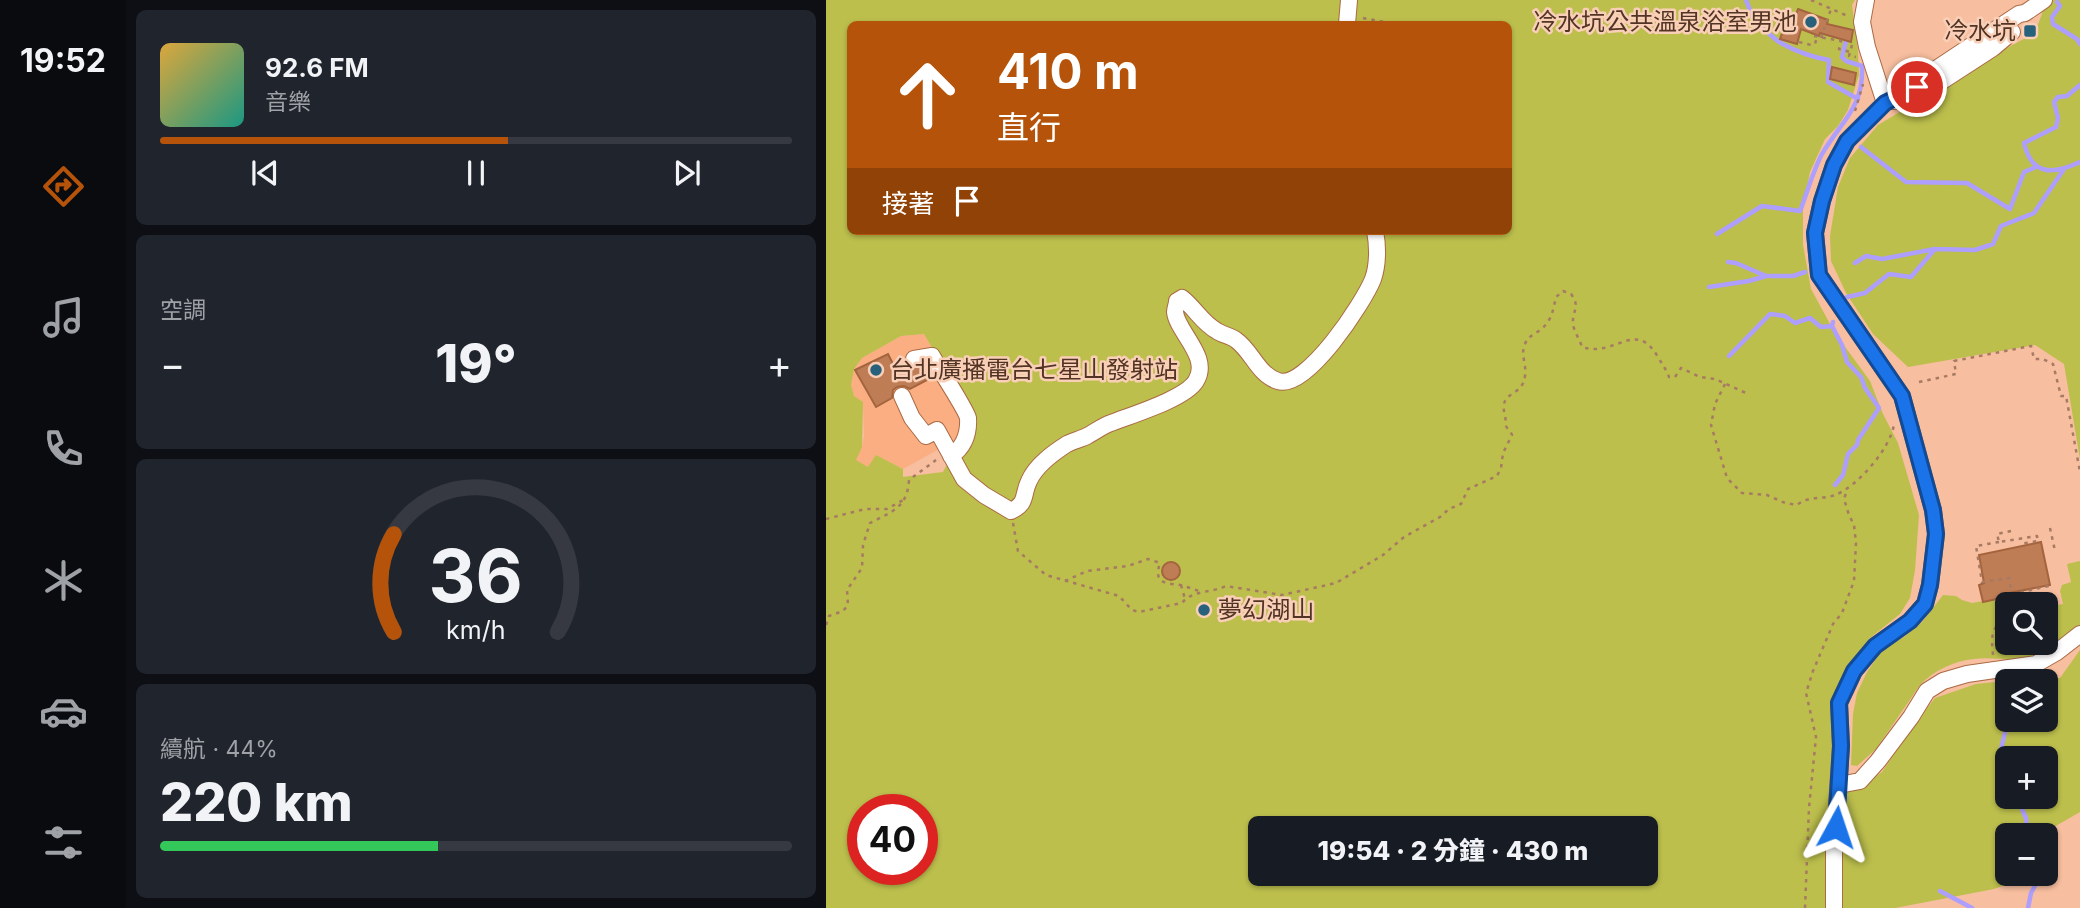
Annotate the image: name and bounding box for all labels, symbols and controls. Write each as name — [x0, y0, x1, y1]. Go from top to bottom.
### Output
place label: 冷水坑公共溫泉浴室男池 — [1533, 7, 1797, 36]
marker: 冷水坑公共溫泉浴室男池 — [1803, 14, 1819, 30]
place label: 冷水坑 — [1944, 16, 2016, 45]
marker: 冷水坑 — [2022, 23, 2038, 39]
text: 19:52 — [20, 41, 106, 80]
text: 410 m — [997, 42, 1139, 101]
icon: ahead — [882, 49, 973, 140]
text: 92.6 FM — [265, 52, 369, 83]
pin — [1887, 57, 1947, 117]
icon: arrive — [1898, 68, 1936, 106]
text: 音樂 — [265, 88, 311, 116]
text: 直行 — [997, 108, 1061, 147]
icon: previous — [246, 154, 284, 192]
icon: pause — [457, 154, 495, 192]
icon: next — [668, 154, 706, 192]
icon: directions — [39, 162, 88, 211]
icon: arrive — [948, 182, 986, 220]
text: 接著 — [882, 188, 934, 219]
icon: music — [39, 293, 88, 342]
text: 空調 — [160, 296, 206, 324]
text: 19° — [435, 332, 517, 395]
text: − — [160, 341, 185, 387]
text: + — [767, 341, 792, 387]
place label: 台北廣播電台七星山發射站 — [890, 355, 1178, 384]
marker: 台北廣播電台七星山發射站 — [868, 362, 884, 378]
icon: phone — [39, 424, 88, 473]
text: 36 — [429, 532, 523, 621]
icon: climate — [39, 556, 88, 605]
map controls — [1995, 592, 2058, 886]
button: search — [1995, 592, 2058, 655]
place label: 夢幻湖山 — [1218, 595, 1314, 624]
marker: 夢幻湖山 — [1196, 602, 1212, 618]
text: km/h — [446, 615, 506, 645]
button: layers — [1995, 669, 2058, 732]
icon: car — [39, 687, 88, 736]
text: 續航 · 44% — [160, 735, 278, 763]
button: + — [1995, 746, 2058, 809]
text: 220 km — [160, 771, 353, 834]
position arrow — [1799, 790, 1873, 864]
speed limit sign: 40 — [847, 794, 938, 885]
icon: filters — [39, 818, 88, 867]
button: − — [1995, 823, 2058, 886]
text: 19:54 · 2 分鐘 · 430 m — [1318, 835, 1588, 866]

